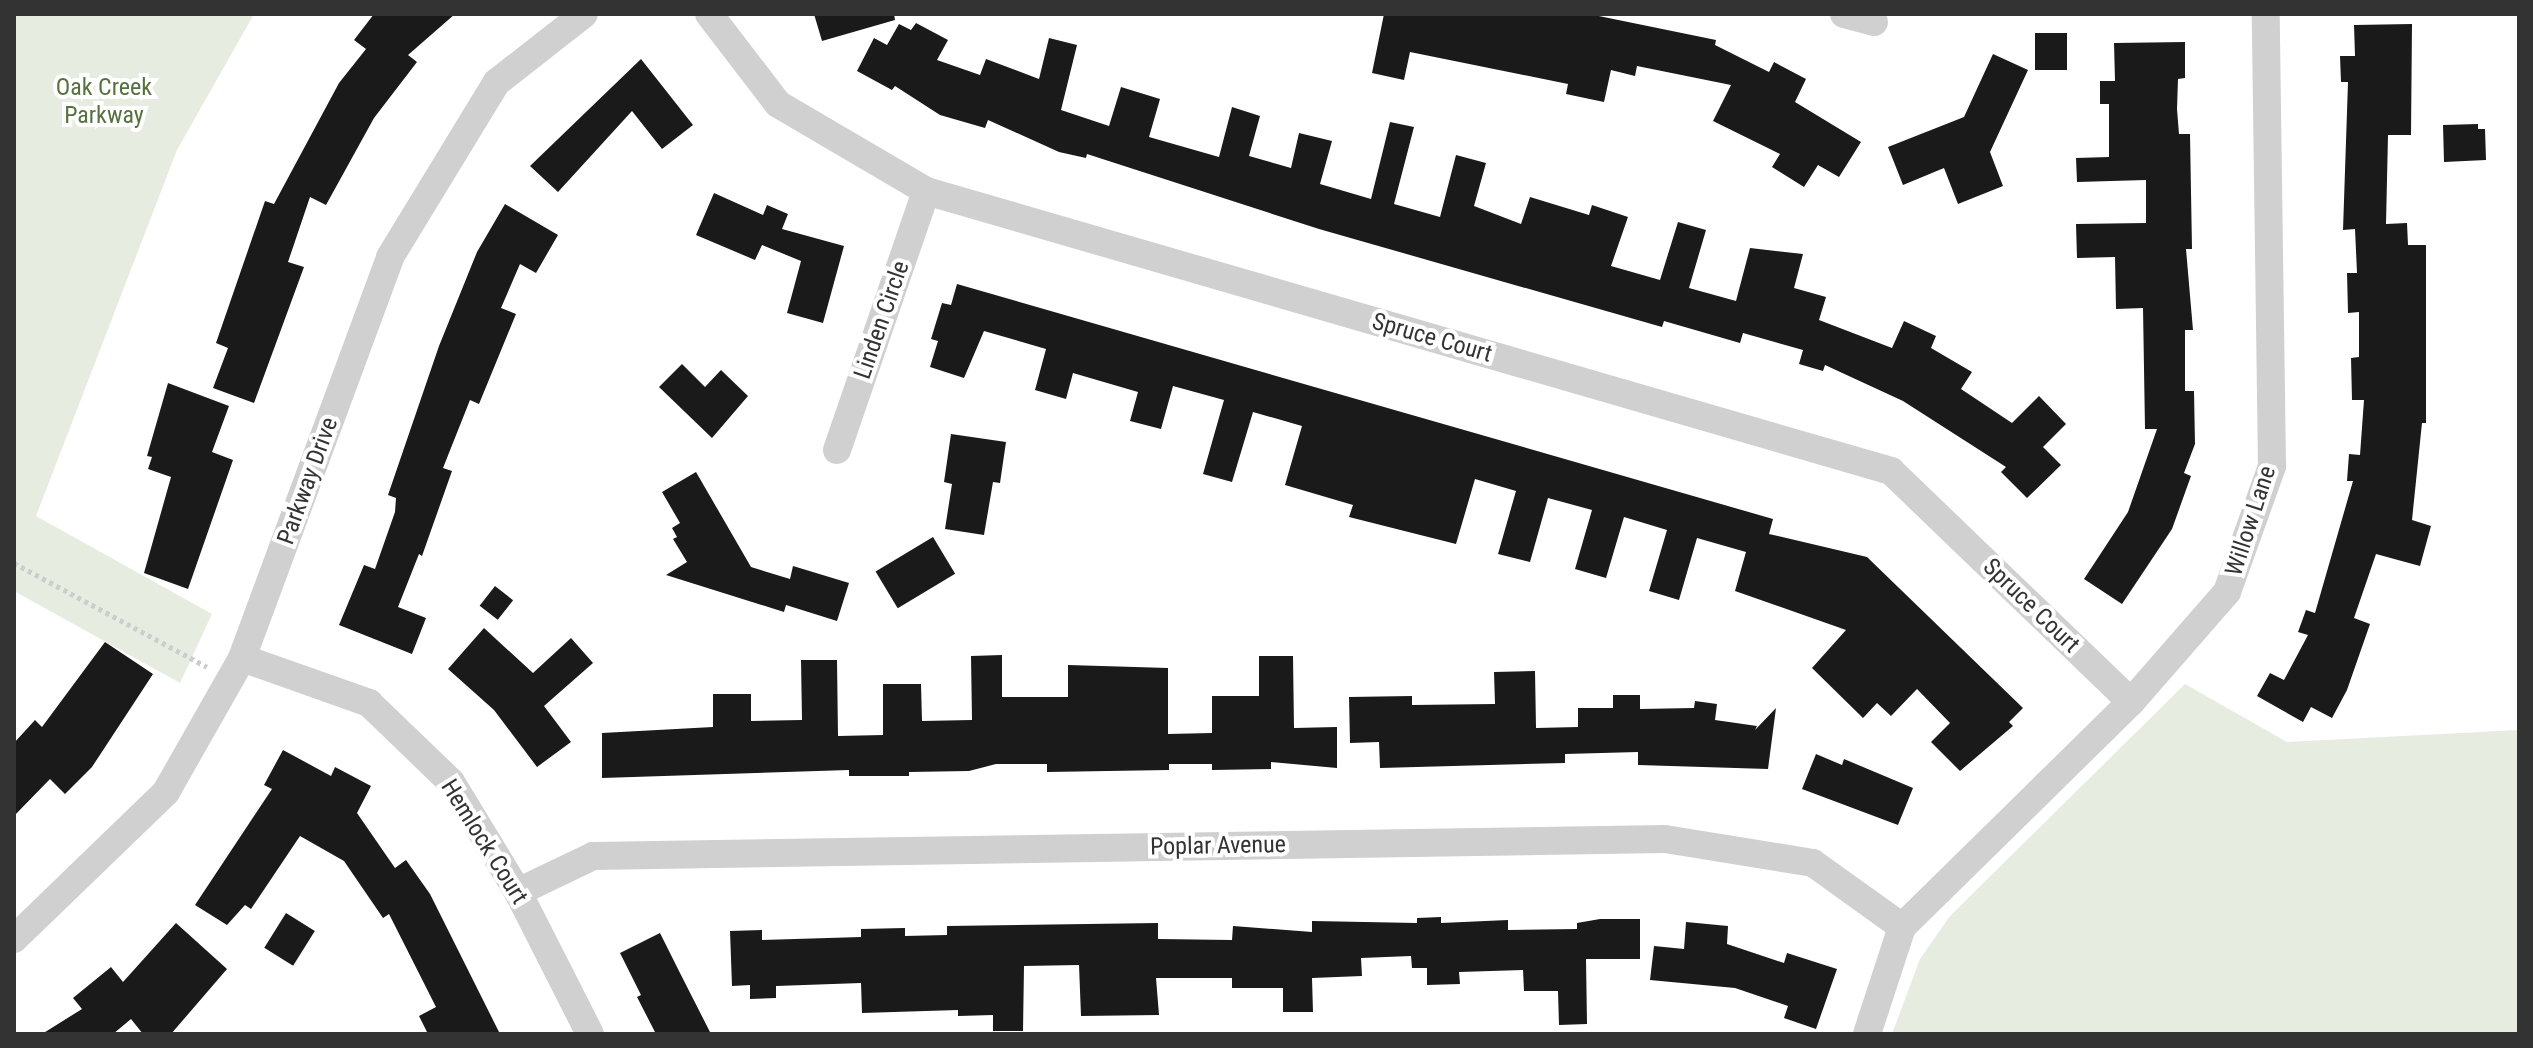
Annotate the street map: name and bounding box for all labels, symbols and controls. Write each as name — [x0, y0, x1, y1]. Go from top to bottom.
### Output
park label: Oak Creek Parkway — [56, 74, 152, 130]
street label: Linden Circle — [848, 257, 916, 383]
street label: Spruce Court — [1369, 307, 1495, 369]
street label: Parkway Drive — [272, 414, 344, 548]
street label: Willow Lane — [2220, 462, 2282, 580]
street label: Spruce Court — [1977, 553, 2085, 659]
street label: Hemlock Court — [434, 774, 534, 910]
street label: Poplar Avenue — [1150, 830, 1286, 862]

